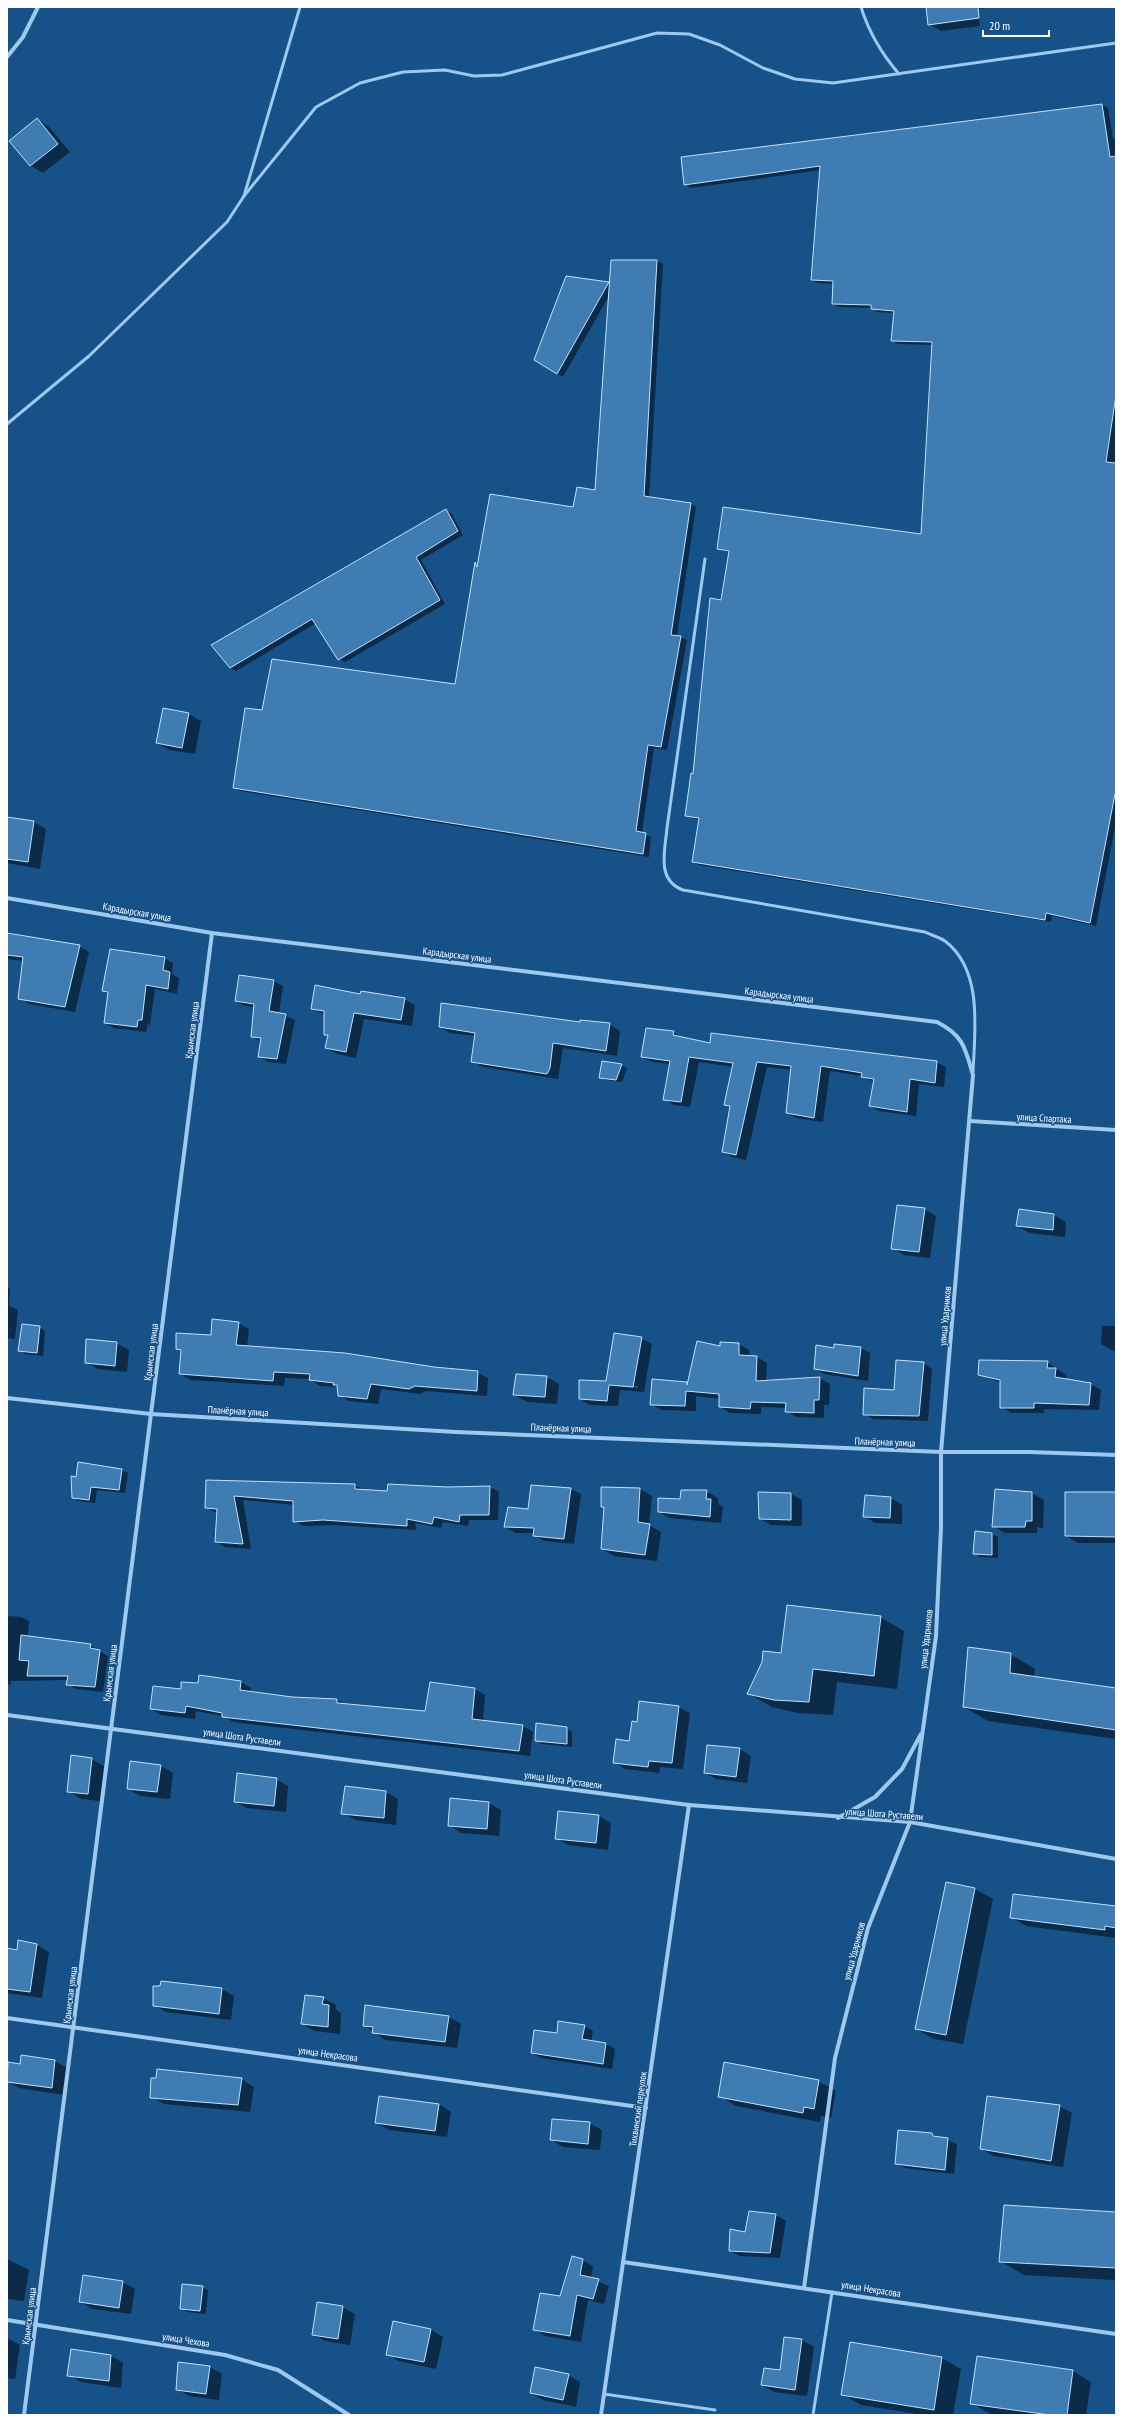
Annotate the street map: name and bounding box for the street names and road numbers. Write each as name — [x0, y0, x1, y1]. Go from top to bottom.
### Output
street label: Карадырская улица — [102, 900, 172, 924]
street label: Карадырская улица — [422, 944, 492, 966]
street label: Карадырская улица — [744, 984, 814, 1006]
street label: Крымская улица — [182, 1001, 202, 1059]
street label: улица Спартака — [1016, 1110, 1072, 1126]
street label: улица Ударников — [936, 1286, 954, 1346]
street label: Крымская улица — [141, 1323, 161, 1381]
street label: Планёрная улица — [207, 1403, 269, 1419]
street label: Планёрная улица — [530, 1420, 592, 1436]
street label: Планёрная улица — [854, 1434, 916, 1450]
street label: улица Ударников — [916, 1609, 936, 1669]
street label: Крымская улица — [100, 1644, 120, 1702]
street label: улица Шота Руставели — [202, 1725, 282, 1749]
street label: улица Шота Руставели — [523, 1768, 603, 1792]
street label: улица Шота Руставели — [844, 1805, 924, 1823]
street label: улица Ударников — [840, 1920, 868, 1982]
street label: Крымская улица — [60, 1966, 80, 2024]
street label: улица Некрасова — [297, 2043, 359, 2065]
street label: Тихвинский переулок — [626, 2070, 650, 2147]
street label: улица Некрасова — [840, 2278, 902, 2300]
street label: Крымская улица — [19, 2287, 39, 2345]
street label: улица Чехова — [161, 2330, 211, 2350]

